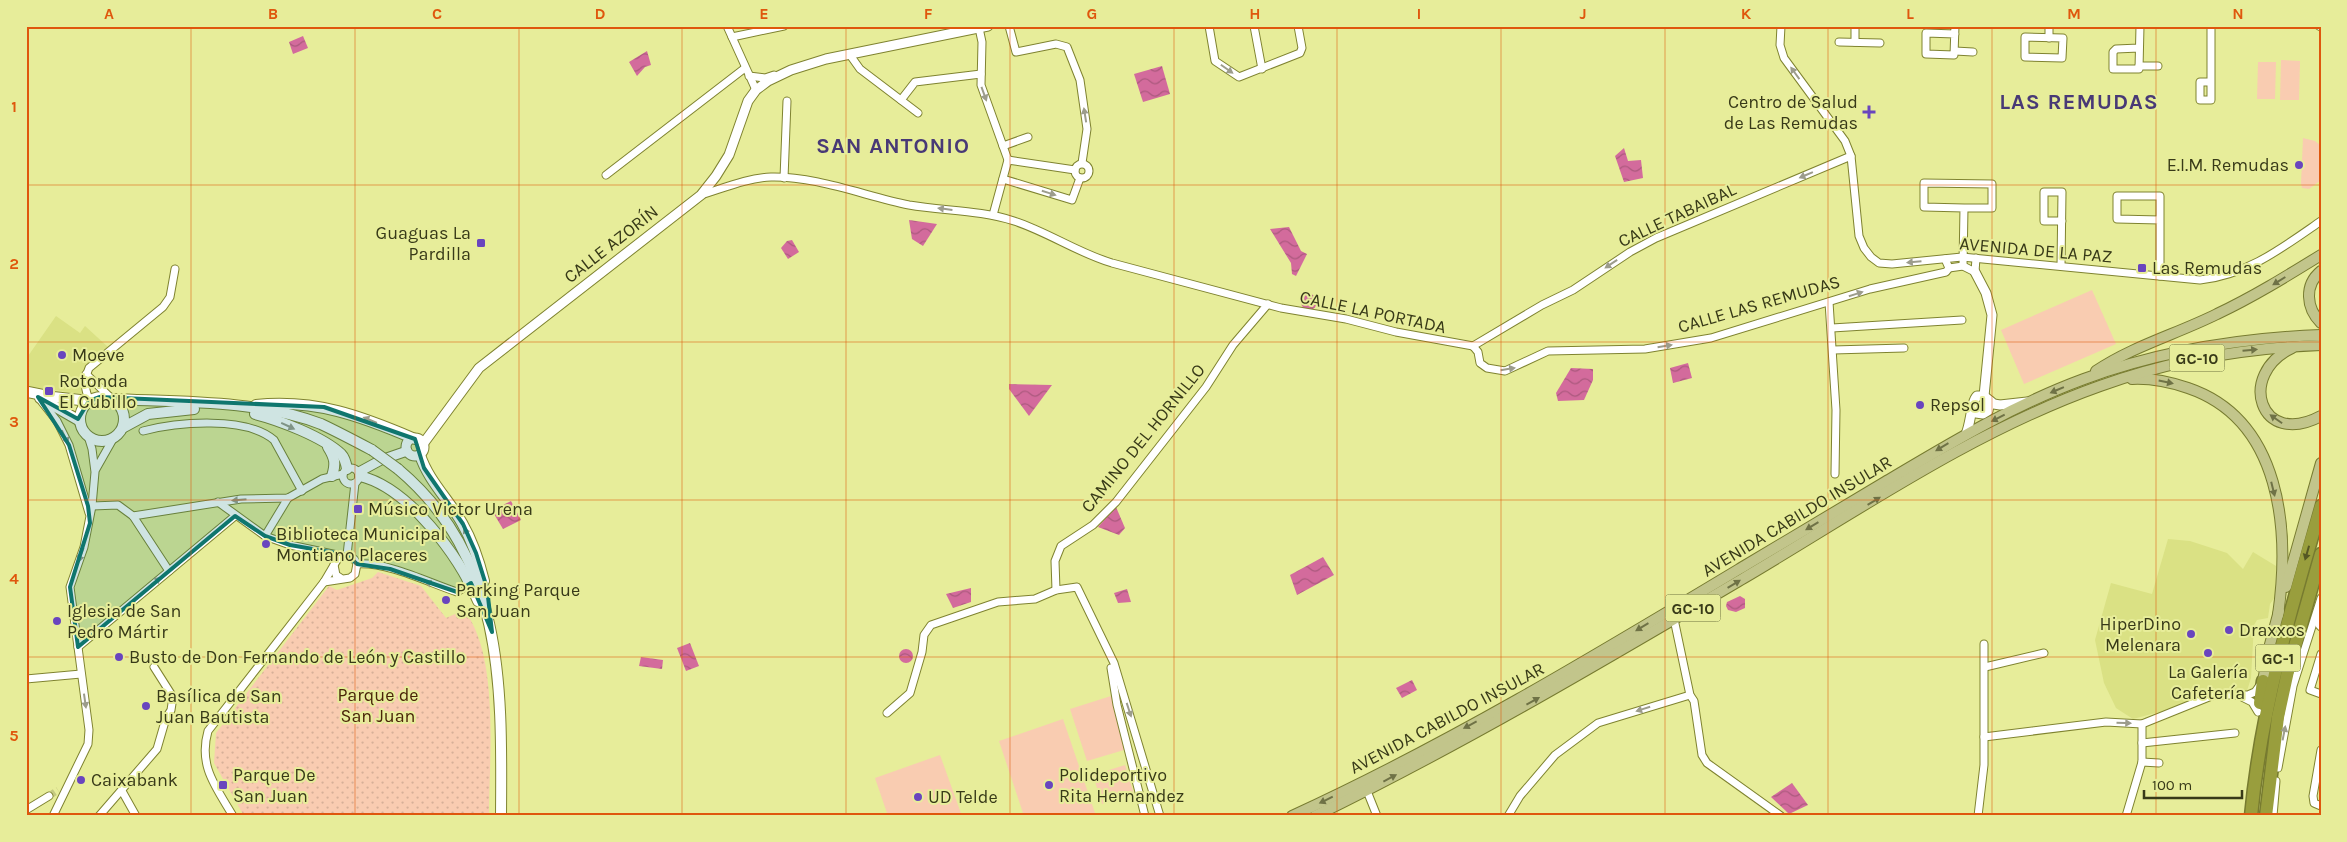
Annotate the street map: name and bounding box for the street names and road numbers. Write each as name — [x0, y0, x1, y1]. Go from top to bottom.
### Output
street label: CALLE TABAIBAL — [1614, 178, 1740, 252]
street label: CALLE AZORÍN — [559, 200, 663, 288]
street label: AVENIDA DE LA PAZ — [1959, 232, 2113, 268]
street label: CALLE LAS REMUDAS — [1675, 270, 1843, 338]
street label: CALLE LA PORTADA — [1298, 286, 1448, 338]
road number: GC-10 — [2170, 344, 2224, 372]
street label: CAMINO DEL HORNILLO — [1076, 359, 1210, 517]
street label: AVENIDA CABILDO INSULAR — [1698, 451, 1896, 581]
road number: GC-10 — [1666, 594, 1720, 622]
road number: GC-1 — [2256, 644, 2300, 671]
street label: AVENIDA CABILDO INSULAR — [1346, 657, 1548, 779]

